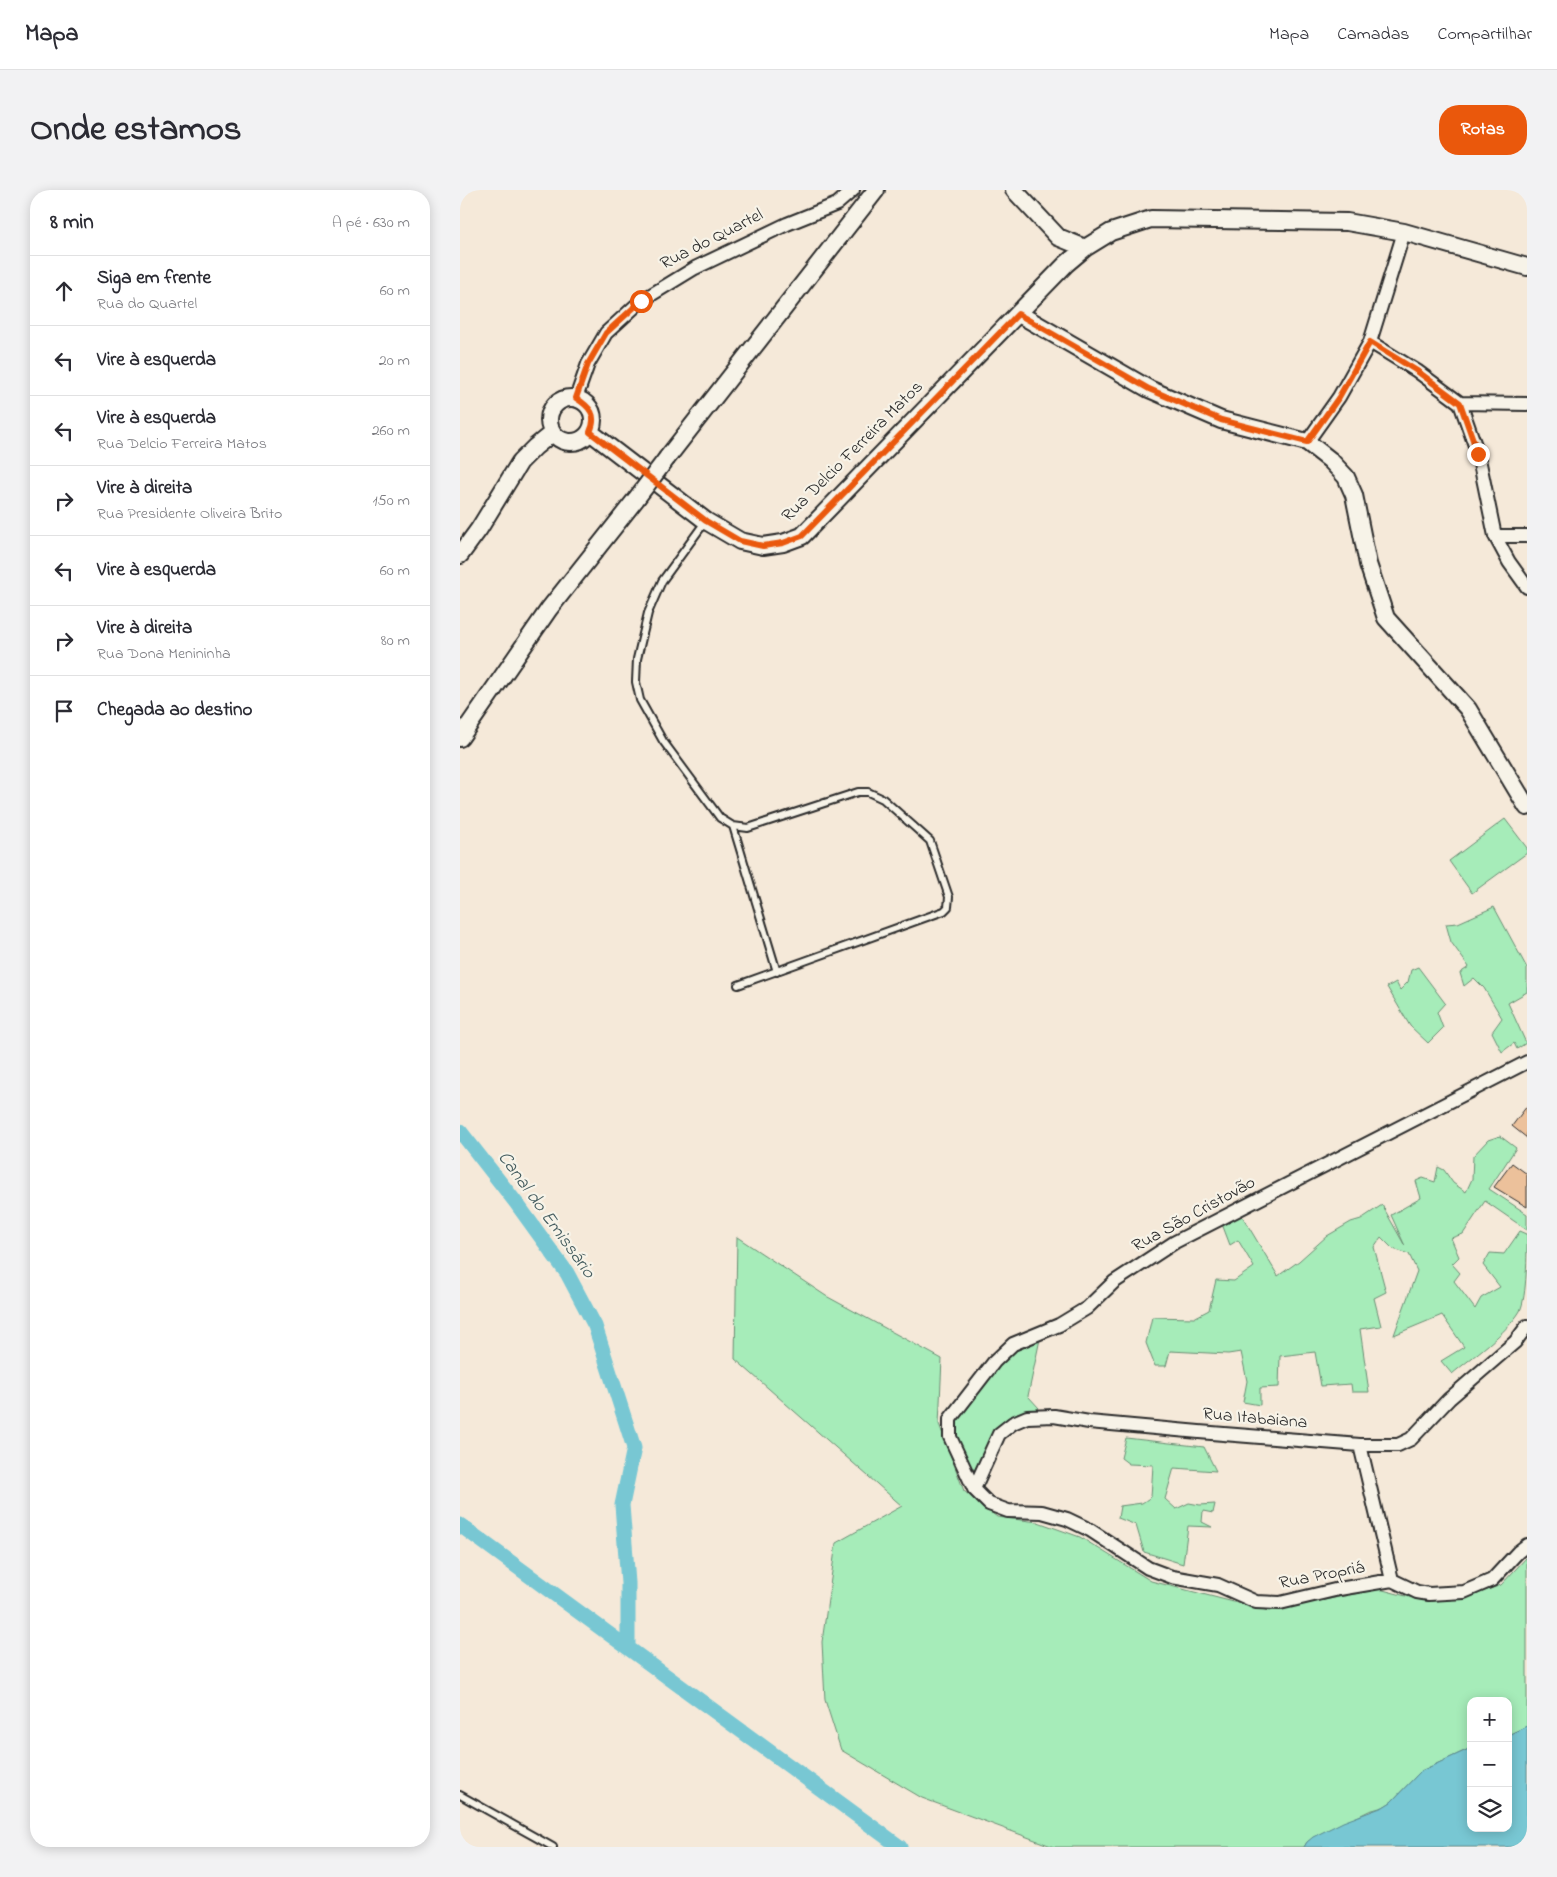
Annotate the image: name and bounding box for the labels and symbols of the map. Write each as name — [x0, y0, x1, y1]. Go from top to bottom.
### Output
street label: Rua do Quartel — [656, 203, 768, 277]
route start — [630, 290, 653, 313]
street label: Rua Delcio Ferreira Matos — [776, 375, 930, 529]
route end — [1467, 443, 1490, 466]
water label: Canal do Emissário — [491, 1146, 602, 1285]
street label: Rua São Cristovão — [1128, 1170, 1260, 1260]
street label: Rua Itabaiana — [1201, 1401, 1309, 1437]
street label: Rua Propriá — [1277, 1555, 1367, 1597]

